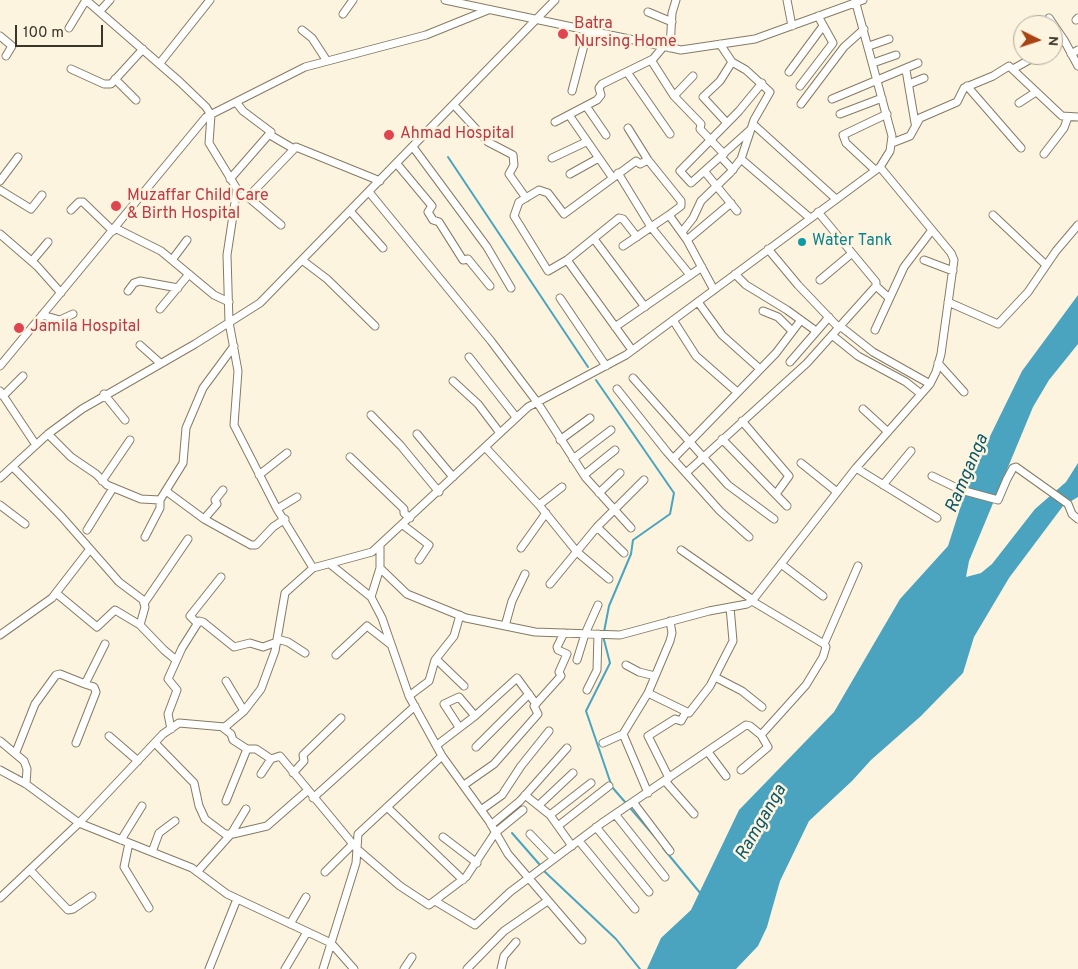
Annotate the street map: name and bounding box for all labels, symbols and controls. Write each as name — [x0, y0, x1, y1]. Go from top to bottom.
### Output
scale bar — [18, 15, 105, 47]
place label: Batra Nursing Home — [574, 15, 677, 53]
north arrow — [1013, 15, 1063, 65]
text: 100 m — [23, 24, 64, 43]
marker: Batra Nursing Home — [556, 27, 570, 41]
text: N — [1044, 35, 1061, 47]
place label: Ahmad Hospital — [400, 125, 514, 145]
marker: Ahmad Hospital — [382, 128, 396, 142]
place label: Muzaffar Child Care & Birth Hospital — [127, 187, 269, 225]
marker: Muzaffar Child Care & Birth Hospital — [109, 199, 123, 213]
place label: Water Tank — [812, 232, 892, 252]
marker: Water Tank — [796, 236, 808, 248]
place label: Jamila Hospital — [30, 318, 140, 338]
marker: Jamila Hospital — [12, 321, 26, 335]
water label: Ramganga — [942, 431, 994, 517]
water label: Ramganga — [732, 781, 792, 865]

